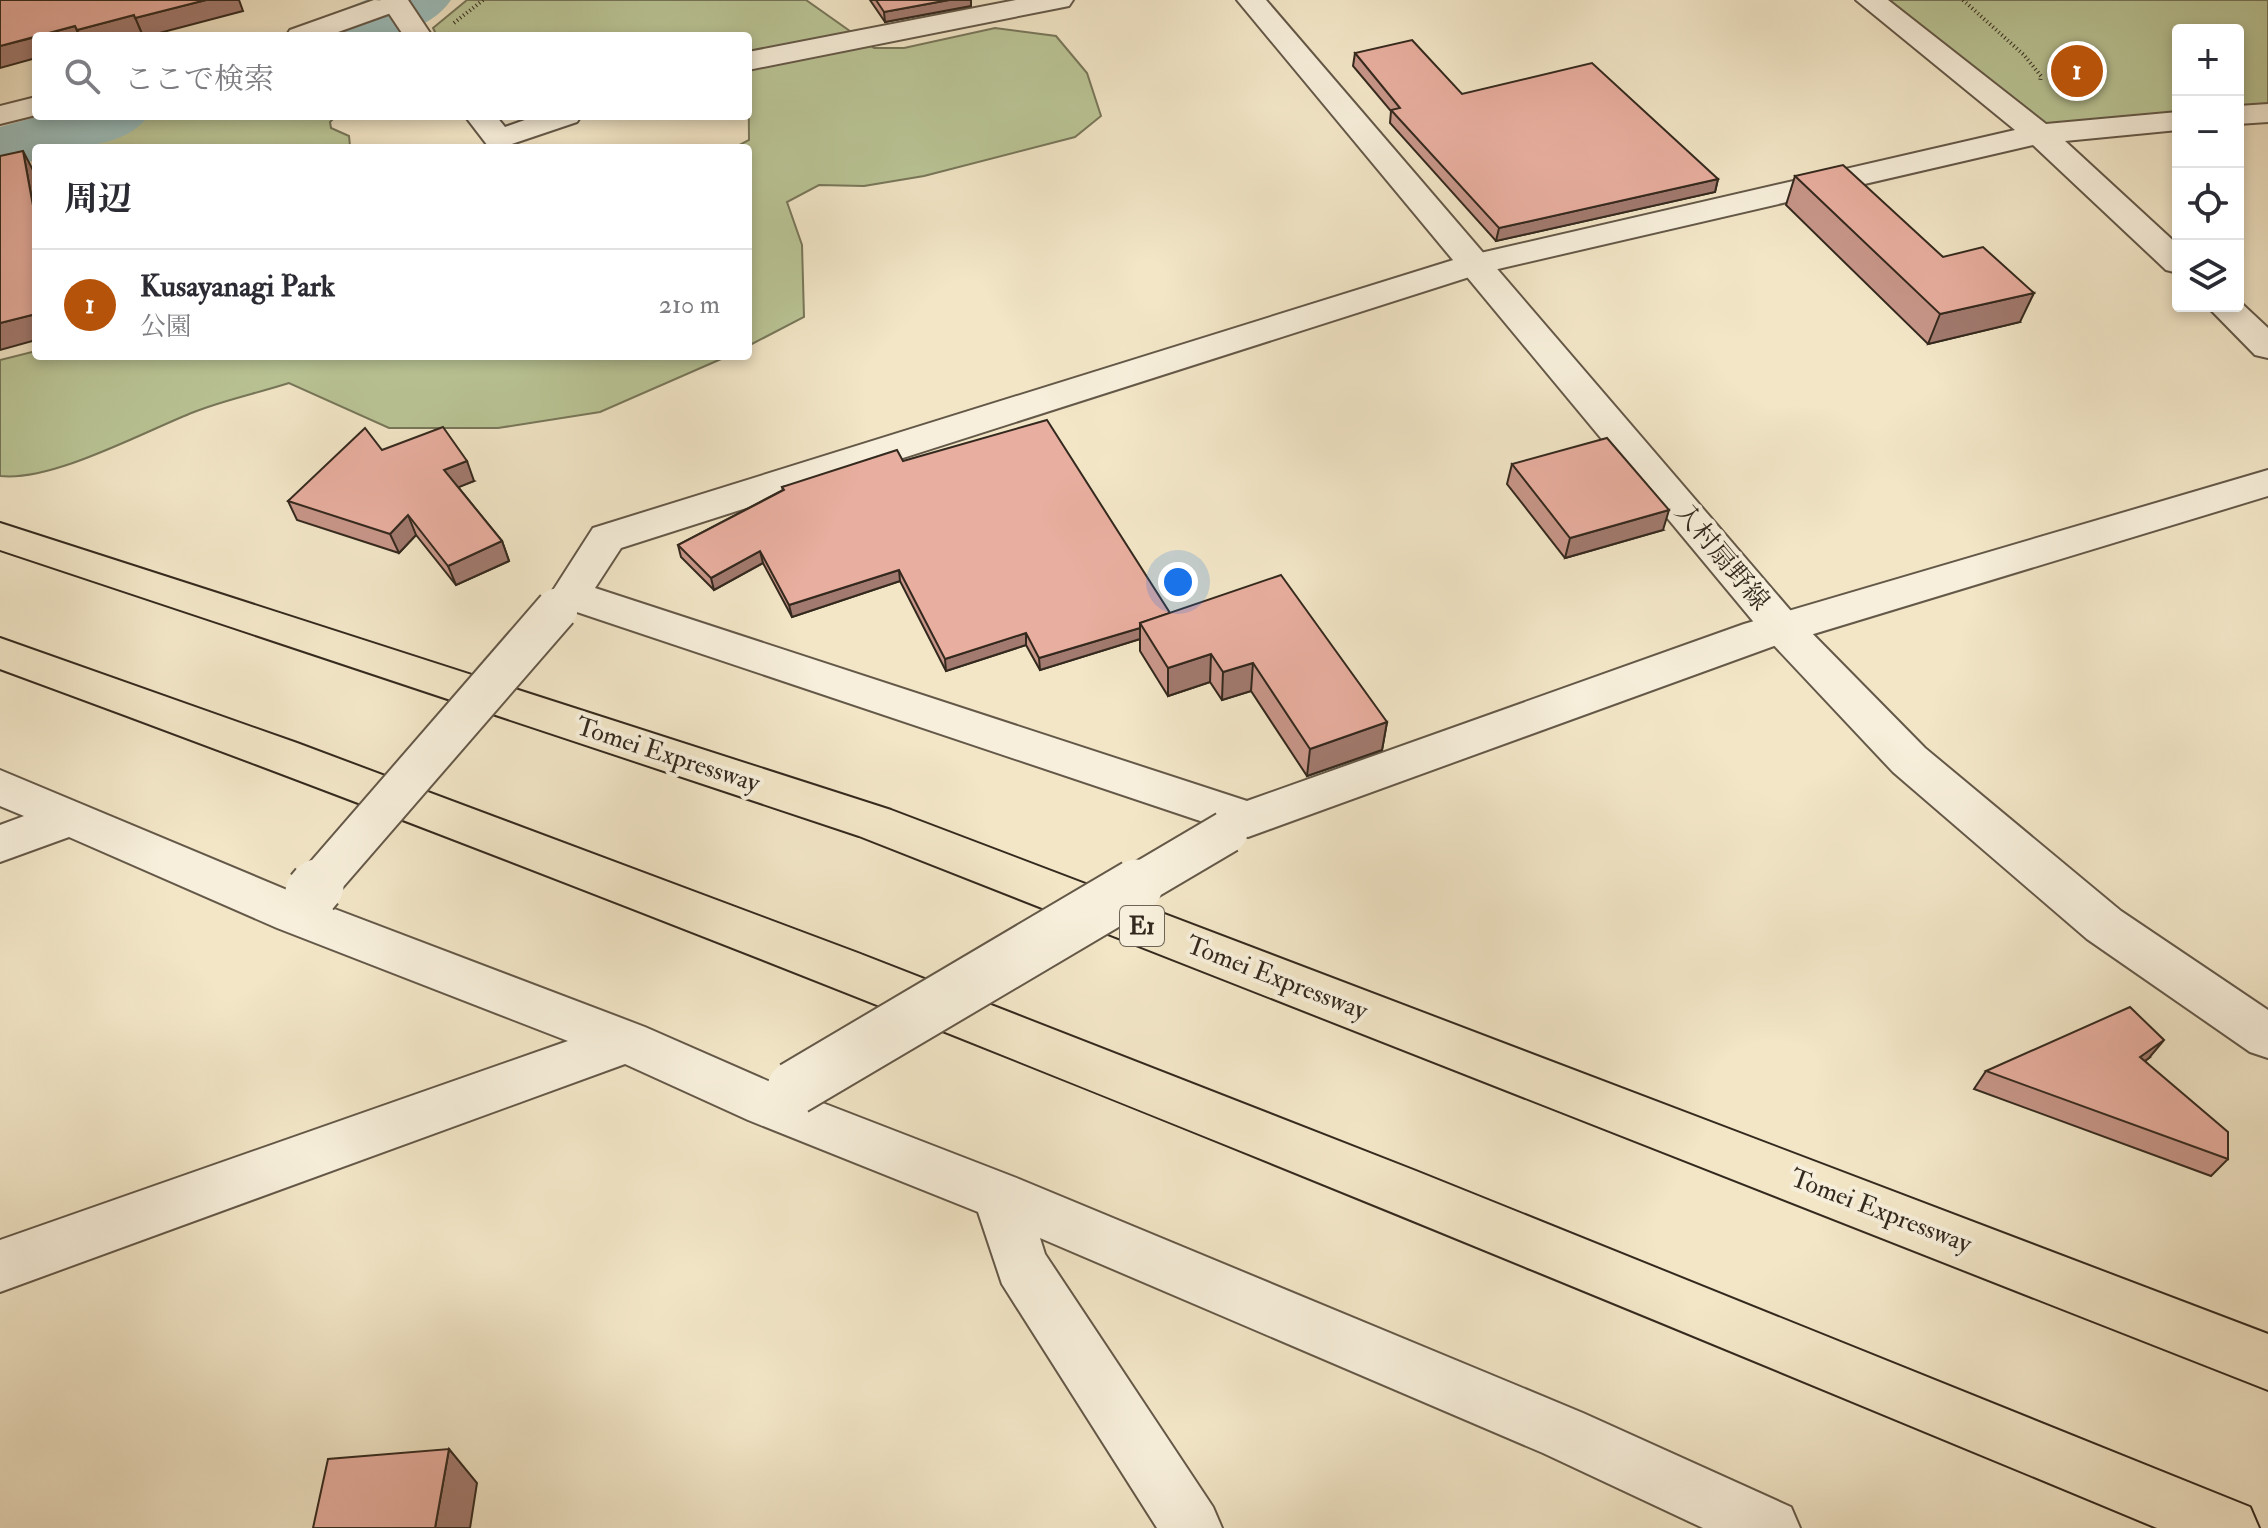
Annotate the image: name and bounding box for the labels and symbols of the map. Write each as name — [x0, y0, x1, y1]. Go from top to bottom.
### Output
pin: 1 — [2051, 41, 2103, 101]
street label: 入村扇野線 — [1668, 497, 1776, 617]
your location — [1158, 562, 1198, 602]
street label: Tomei Expressway — [572, 710, 764, 801]
road number: E1 — [1120, 906, 1164, 946]
street label: Tomei Expressway — [1182, 929, 1373, 1028]
street label: Tomei Expressway — [1786, 1162, 1977, 1261]

